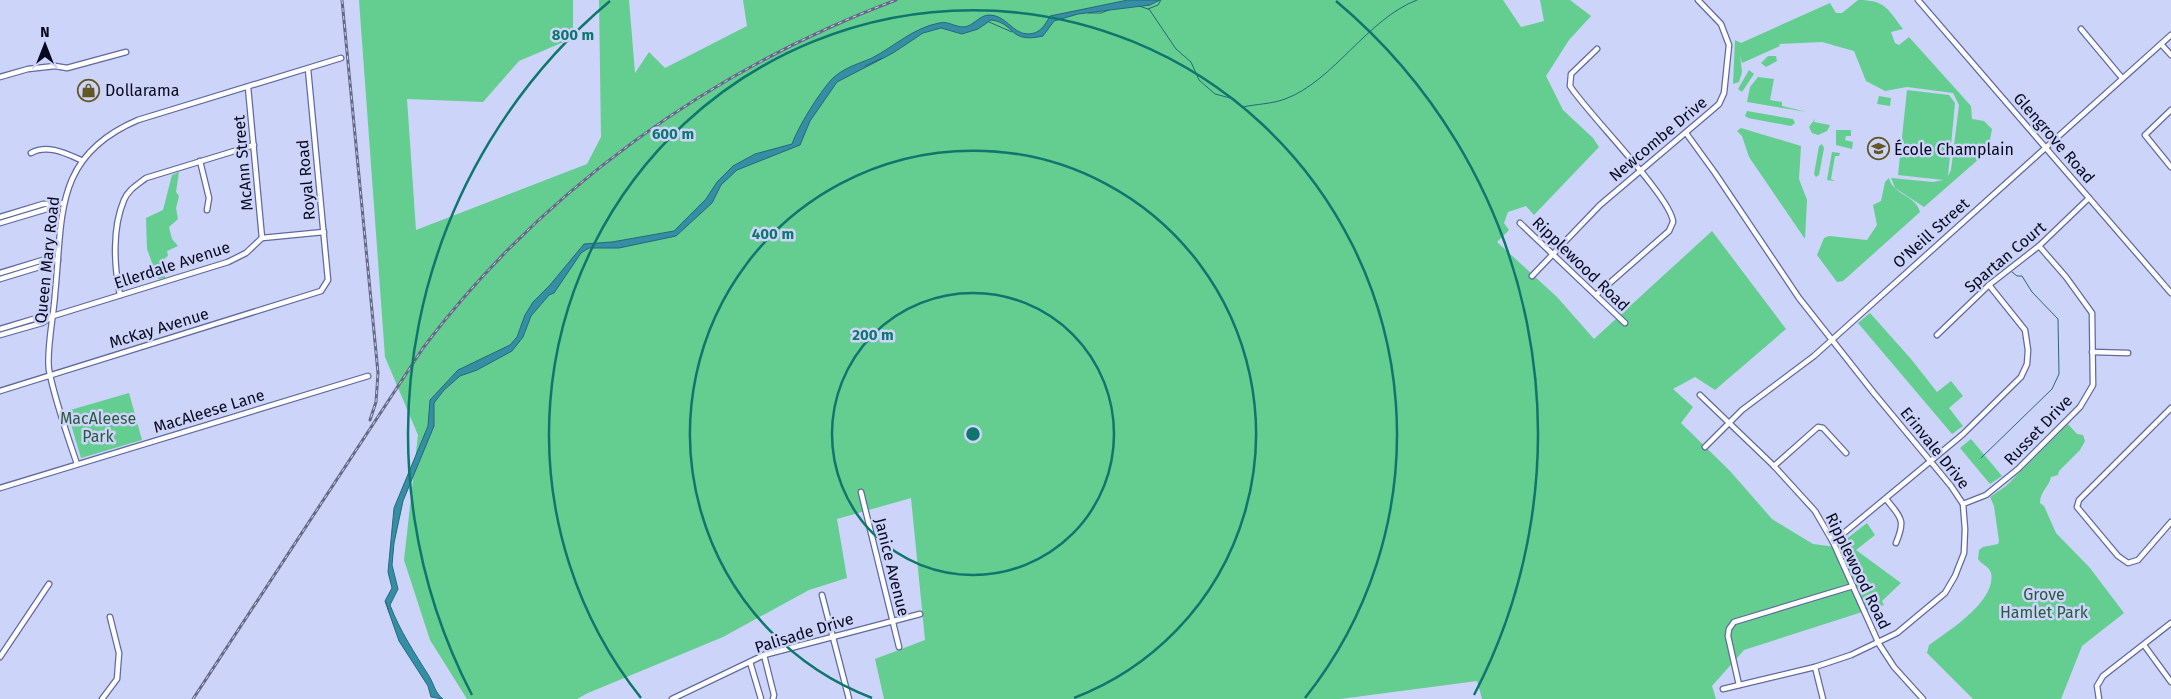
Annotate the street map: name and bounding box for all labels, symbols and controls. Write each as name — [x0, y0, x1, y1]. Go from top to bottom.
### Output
north arrow — [20, 20, 70, 70]
text: N — [40, 24, 50, 41]
text: 800 m — [552, 26, 594, 44]
shop icon: Dollarama — [77, 78, 101, 102]
place label: Dollarama — [105, 81, 179, 100]
street label: Glengrove Road — [2010, 89, 2098, 187]
street label: Newcombe Drive — [1605, 93, 1711, 185]
street label: McAnn Street — [229, 114, 257, 211]
text: 600 m — [652, 125, 694, 143]
school or university icon: École Champlain — [1866, 137, 1890, 161]
street label: Royal Road — [293, 139, 319, 221]
place label: École Champlain — [1894, 139, 2014, 159]
street label: O'Neill Street — [1889, 194, 1973, 272]
street label: Queen Mary Road — [31, 195, 63, 325]
street label: Ripplewood Road — [1529, 213, 1633, 315]
street label: Spartan Court — [1961, 217, 2050, 296]
text: 400 m — [752, 225, 794, 243]
street label: Ellerdale Avenue — [112, 237, 232, 293]
street label: McKay Avenue — [107, 304, 211, 352]
text: 200 m — [852, 326, 894, 344]
street label: MacAleese Lane — [151, 385, 267, 437]
street label: Russet Drive — [2000, 391, 2076, 469]
street label: Erinvale Drive — [1896, 403, 1974, 493]
park label: MacAleese Park — [60, 409, 136, 446]
centre of rings — [964, 425, 982, 443]
street label: Ripplewood Road — [1822, 510, 1894, 632]
street label: Janice Avenue — [871, 516, 913, 618]
park label: Grove Hamlet Park — [2000, 585, 2089, 622]
street label: Palisade Drive — [752, 609, 856, 657]

